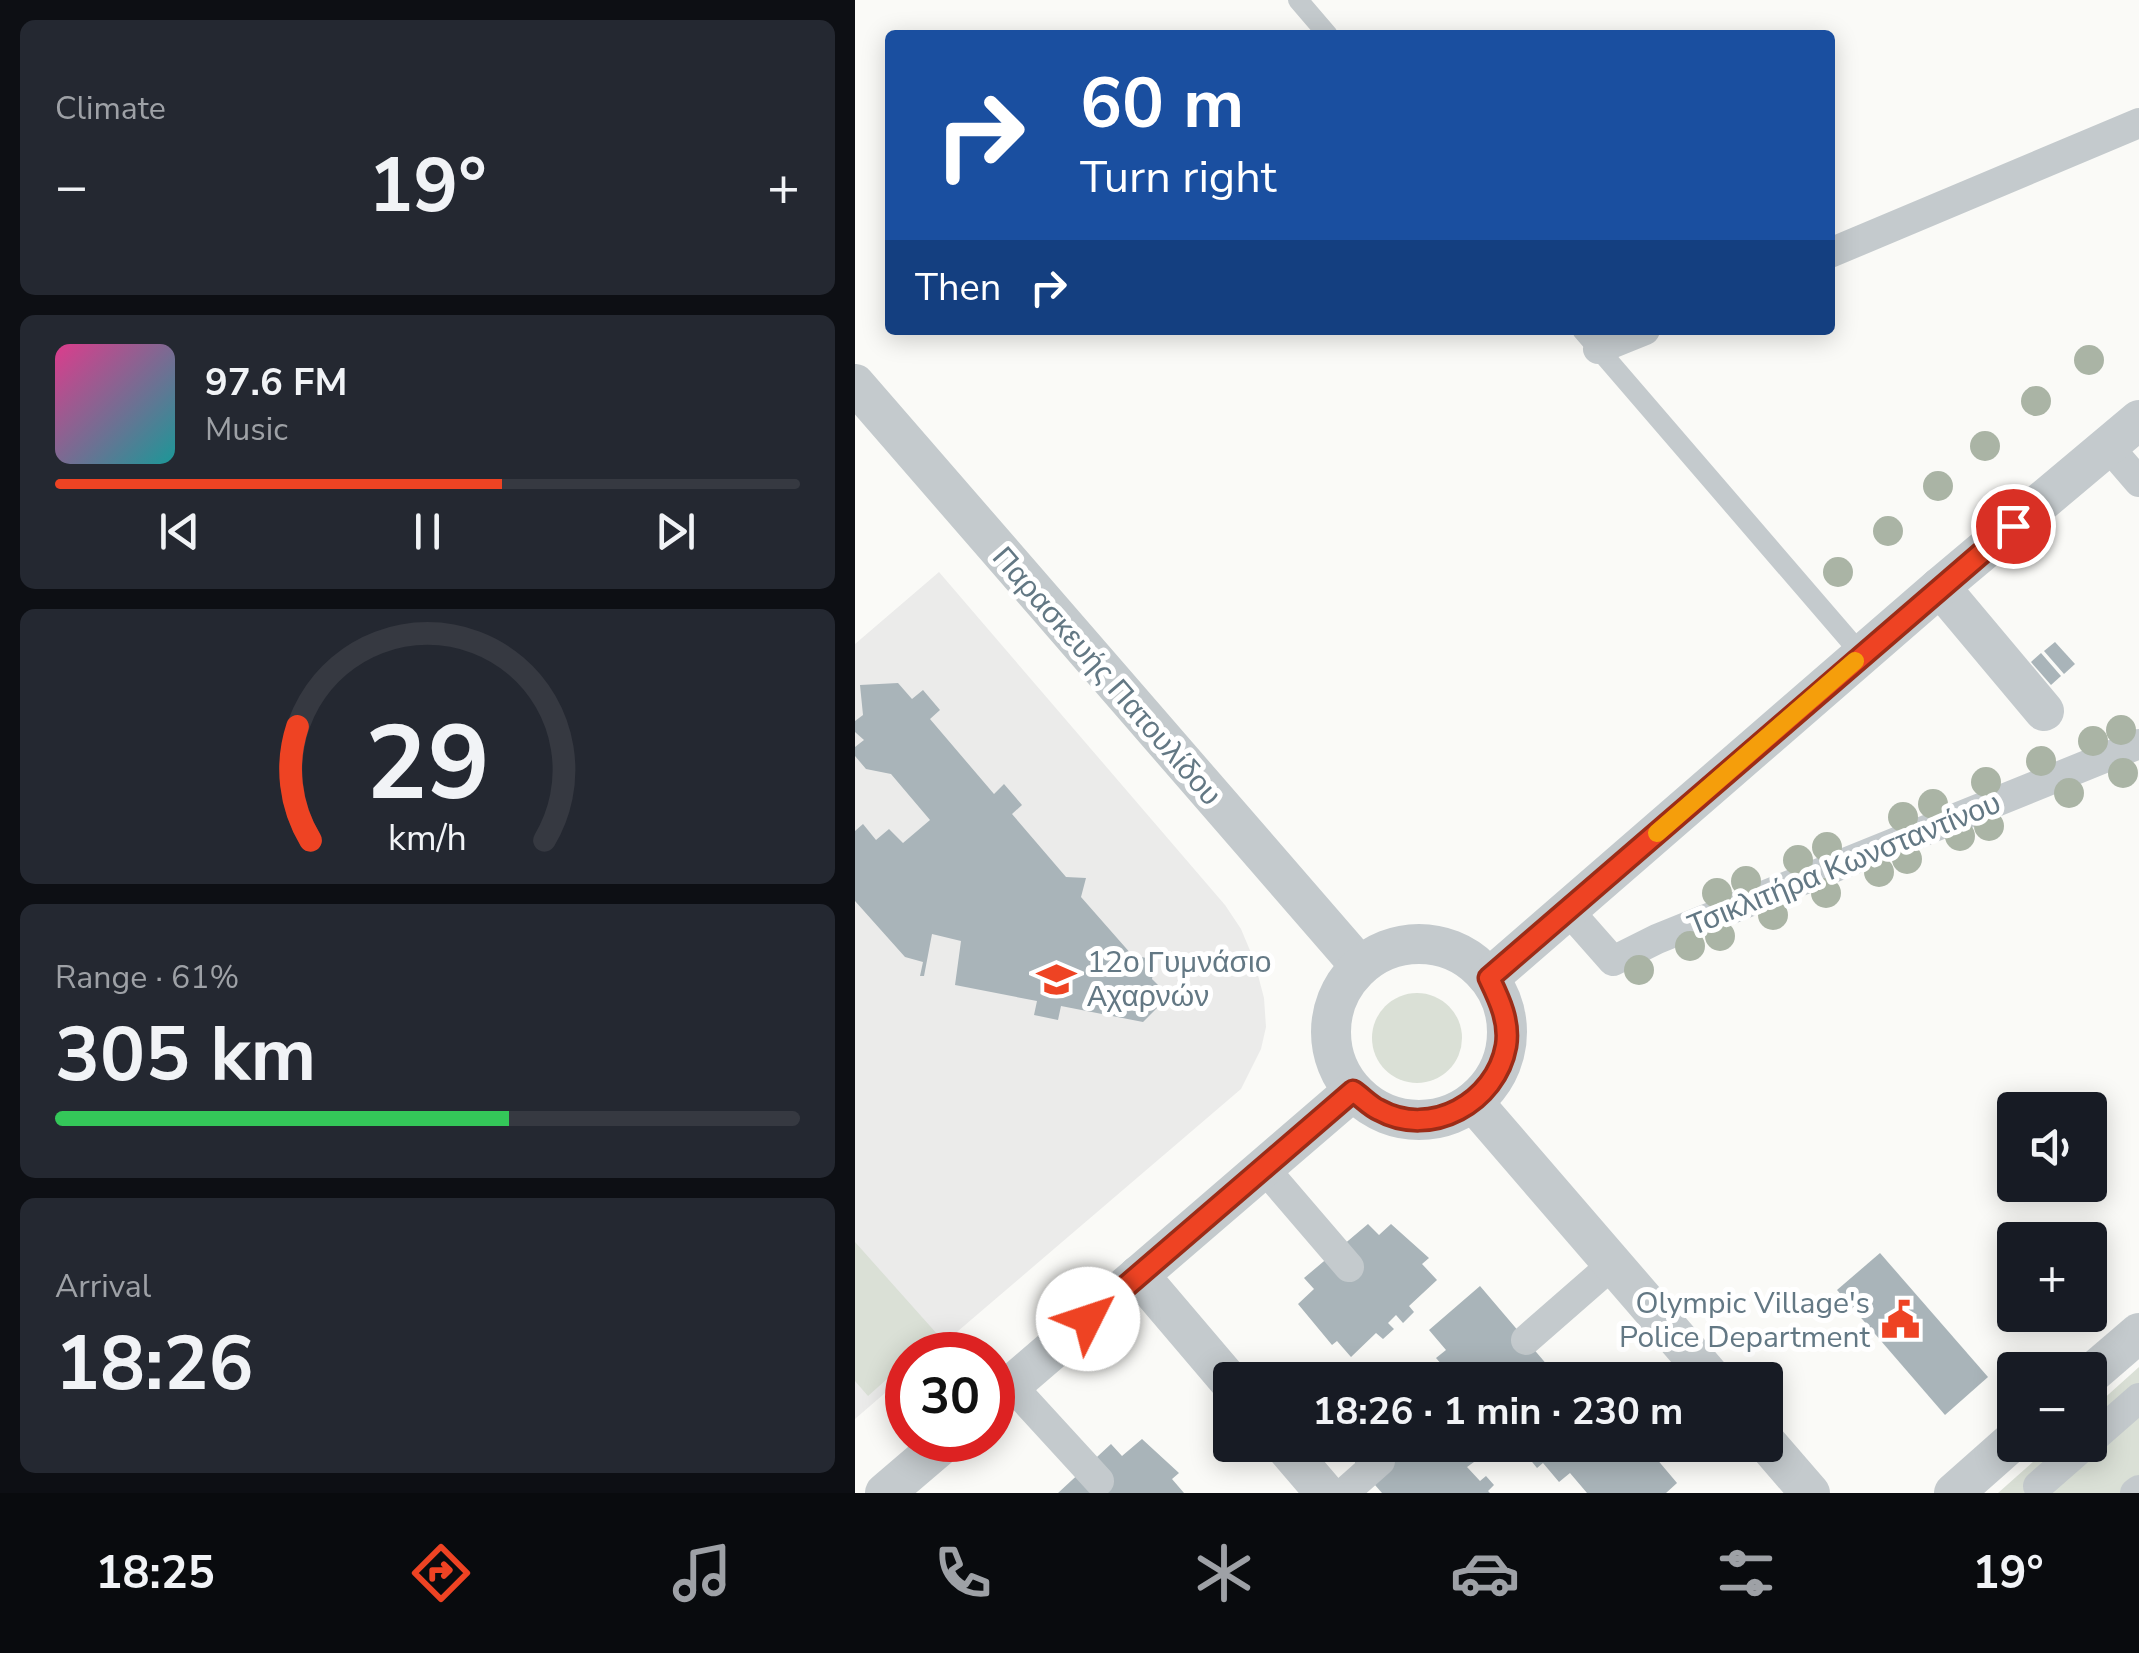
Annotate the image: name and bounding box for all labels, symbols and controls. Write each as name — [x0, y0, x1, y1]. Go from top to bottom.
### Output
text: 60 m — [1080, 56, 1244, 152]
icon: right — [915, 70, 1045, 200]
text: Climate — [55, 87, 166, 130]
text: 19° — [368, 135, 487, 237]
text: Turn right — [1080, 147, 1277, 208]
text: − — [55, 149, 88, 224]
text: + — [767, 149, 800, 224]
icon: right — [1021, 260, 1076, 315]
text: Then — [915, 262, 1001, 313]
text: 97.6 FM — [205, 357, 347, 408]
text: Music — [205, 408, 288, 451]
pin — [1971, 484, 2056, 569]
icon: arrive — [1986, 499, 2041, 554]
icon: previous — [152, 504, 207, 559]
icon: pause — [400, 504, 455, 559]
icon: next — [648, 504, 703, 559]
street label: Παρασκευής Πατουλίδου — [983, 538, 1231, 815]
text: 29 — [365, 693, 490, 835]
street label: Τσικλιτήρα Κωνσταντίνου — [1681, 783, 2007, 946]
text: km/h — [388, 814, 467, 863]
place label: 12ο Γυμνάσιο Αχαρνών — [1087, 942, 1271, 1017]
text: Range · 61% — [55, 956, 239, 999]
school or university icon: 12ο Γυμνάσιο Αχαρνών — [1036, 958, 1078, 1000]
text: 305 km — [55, 1004, 316, 1106]
map controls — [1997, 1092, 2107, 1462]
button: sound — [1997, 1092, 2107, 1202]
button: + — [1997, 1222, 2107, 1332]
text: Arrival — [55, 1265, 151, 1308]
position arrow — [1036, 1267, 1140, 1371]
place label: Olympic Village's Police Department — [1619, 1283, 1870, 1358]
public building icon: Olympic Village's Police Department — [1879, 1299, 1921, 1341]
text: 18:26 — [55, 1313, 254, 1415]
speed limit sign: 30 — [885, 1332, 1015, 1462]
button: − — [1997, 1352, 2107, 1462]
text: 18:26 · 1 min · 230 m — [1313, 1386, 1683, 1437]
icon: directions — [406, 1538, 476, 1608]
icon: music — [667, 1538, 737, 1608]
icon: phone — [928, 1538, 998, 1608]
icon: climate — [1189, 1538, 1259, 1608]
icon: car — [1450, 1538, 1520, 1608]
icon: filters — [1711, 1538, 1781, 1608]
text: 18:25 — [96, 1543, 215, 1604]
text: 19° — [1972, 1543, 2043, 1604]

